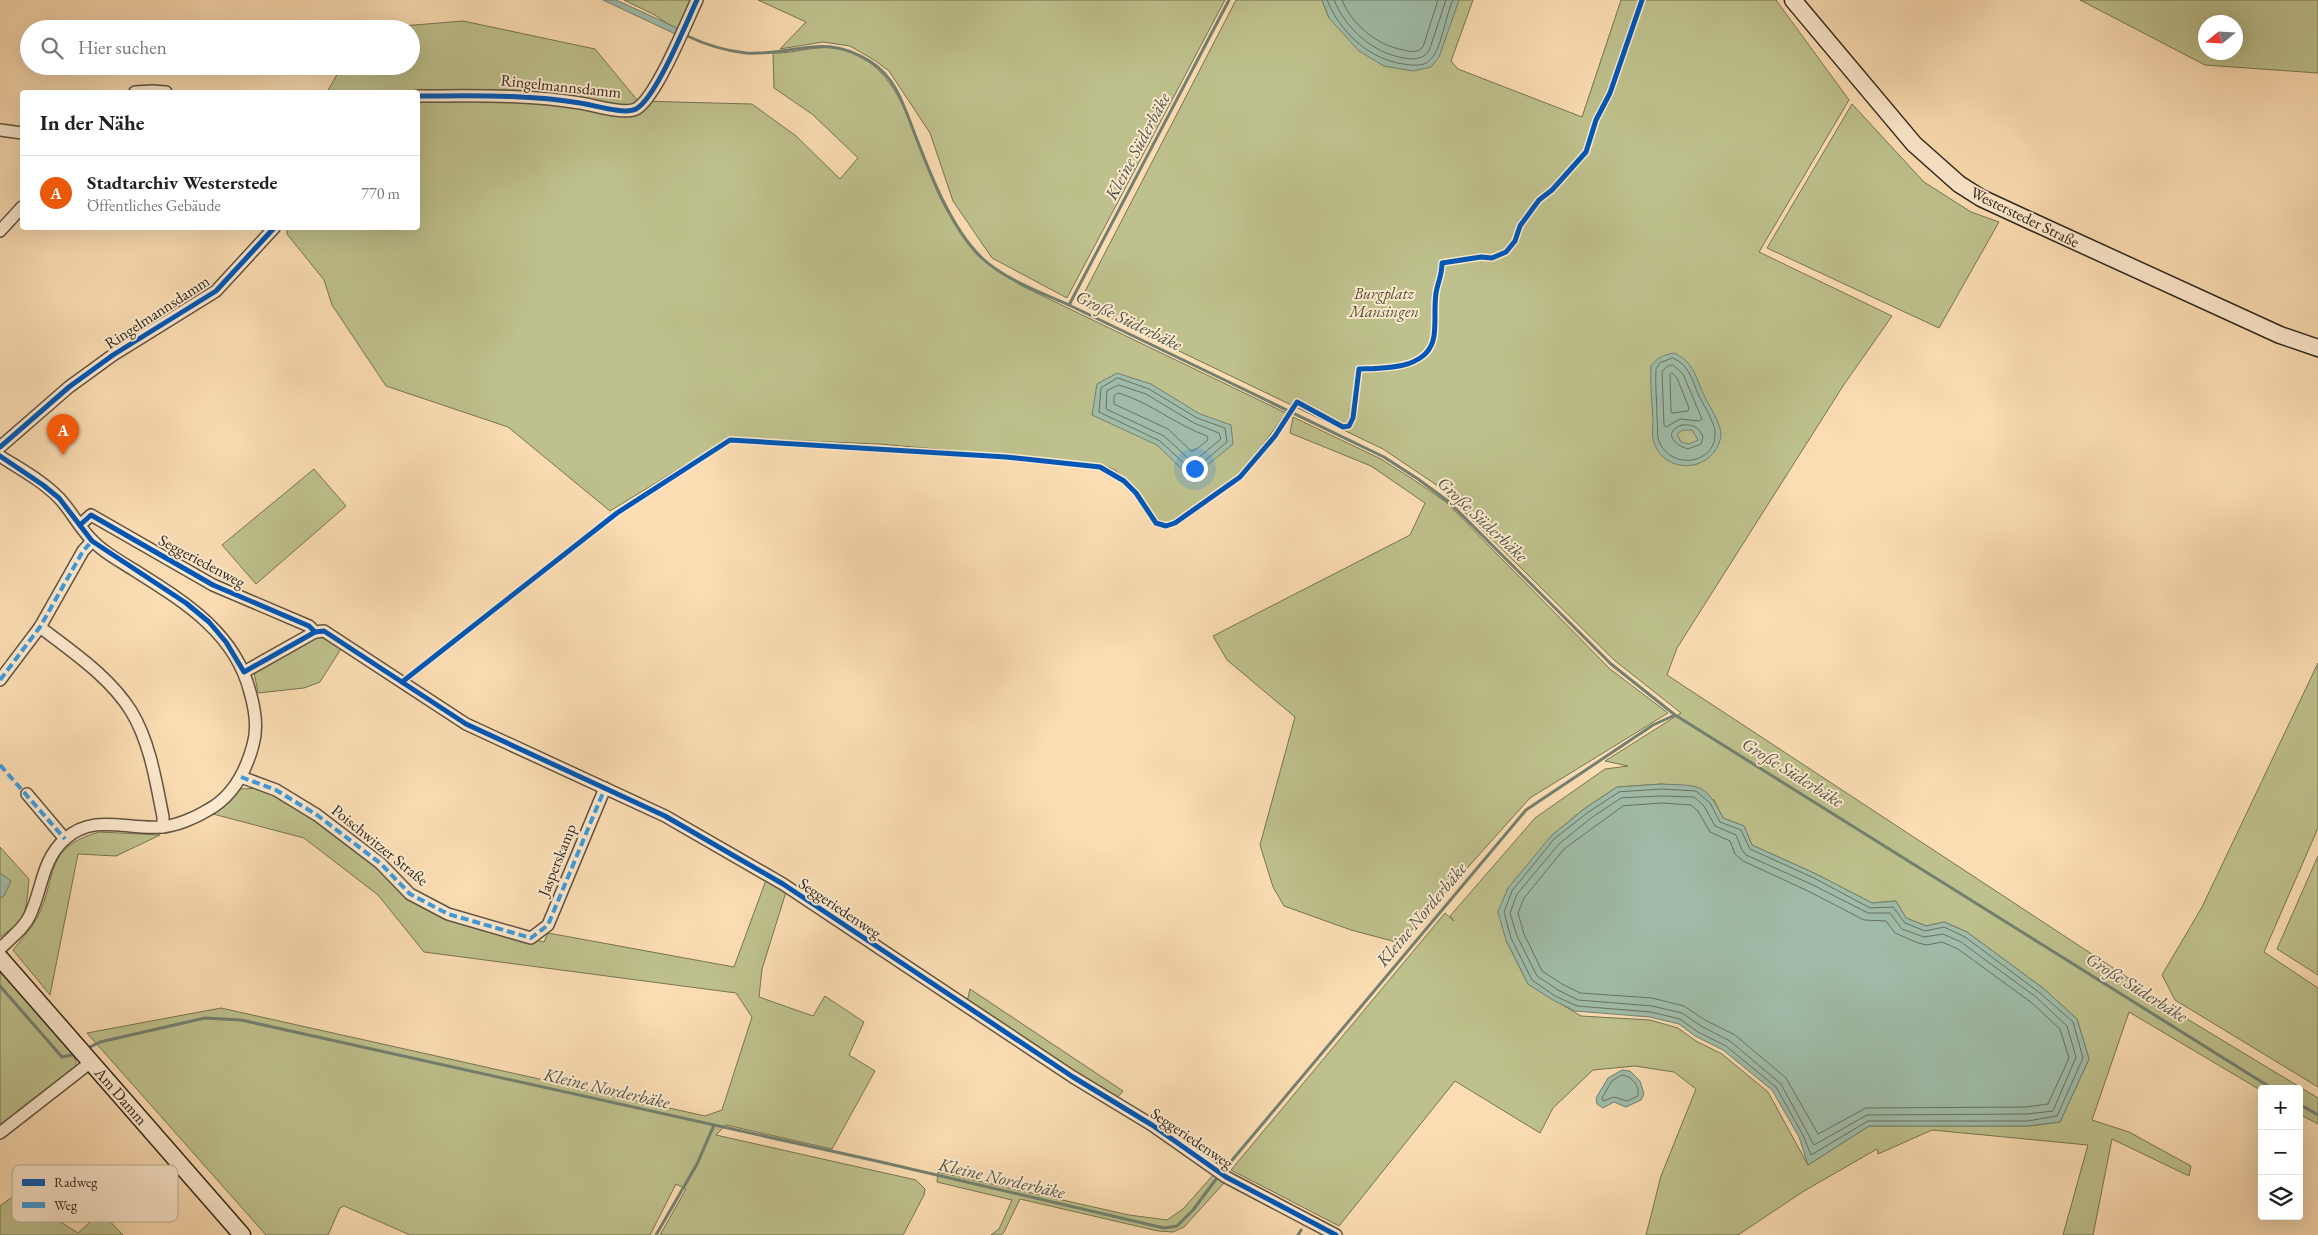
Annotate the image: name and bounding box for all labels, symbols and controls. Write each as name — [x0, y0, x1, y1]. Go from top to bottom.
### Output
north arrow — [2198, 15, 2243, 60]
search box — [20, 20, 420, 75]
icon: search — [38, 34, 66, 62]
text: Hier suchen — [78, 35, 167, 60]
street label: Ringelmannsdamm — [500, 69, 623, 103]
water label: Kleine Süderbäke — [1099, 88, 1175, 205]
text: In der Nähe — [40, 109, 145, 136]
text: Stadtarchiv Westerstede — [87, 170, 278, 195]
street label: Westersteder Straße — [1967, 182, 2083, 252]
text: A — [50, 183, 62, 204]
text: 770 m — [361, 183, 400, 204]
text: Öffentliches Gebäude — [87, 195, 221, 216]
street label: Ringelmannsdamm — [101, 270, 214, 354]
park label: Burgplatz Mansingen — [1348, 283, 1419, 322]
water label: Große Süderbäke — [1072, 284, 1187, 357]
pin: A — [47, 414, 79, 455]
your location — [1182, 456, 1208, 482]
water label: Große Süderbäke — [1432, 471, 1534, 568]
street label: Seggeriedenweg — [155, 529, 250, 593]
water label: Große Süderbäke — [1737, 732, 1849, 814]
street label: Poischwitzer Straße — [327, 800, 433, 890]
street label: Jasperskamp — [532, 821, 581, 901]
water label: Kleine Norderbäke — [1370, 857, 1472, 971]
street label: Seggeriedenweg — [795, 873, 886, 944]
water label: Große Süderbäke — [2081, 947, 2193, 1029]
street label: Am Damm — [89, 1062, 152, 1130]
water label: Kleine Norderbäke — [541, 1062, 673, 1114]
map controls — [2258, 1085, 2303, 1220]
button: + — [2258, 1085, 2303, 1130]
street label: Seggeriedenweg — [1147, 1103, 1238, 1174]
button: − — [2258, 1130, 2303, 1175]
water label: Kleine Norderbäke — [936, 1152, 1068, 1204]
legend — [12, 1165, 178, 1222]
text: Radweg — [54, 1173, 98, 1191]
button: layers — [2258, 1175, 2303, 1220]
text: Weg — [54, 1196, 78, 1214]

